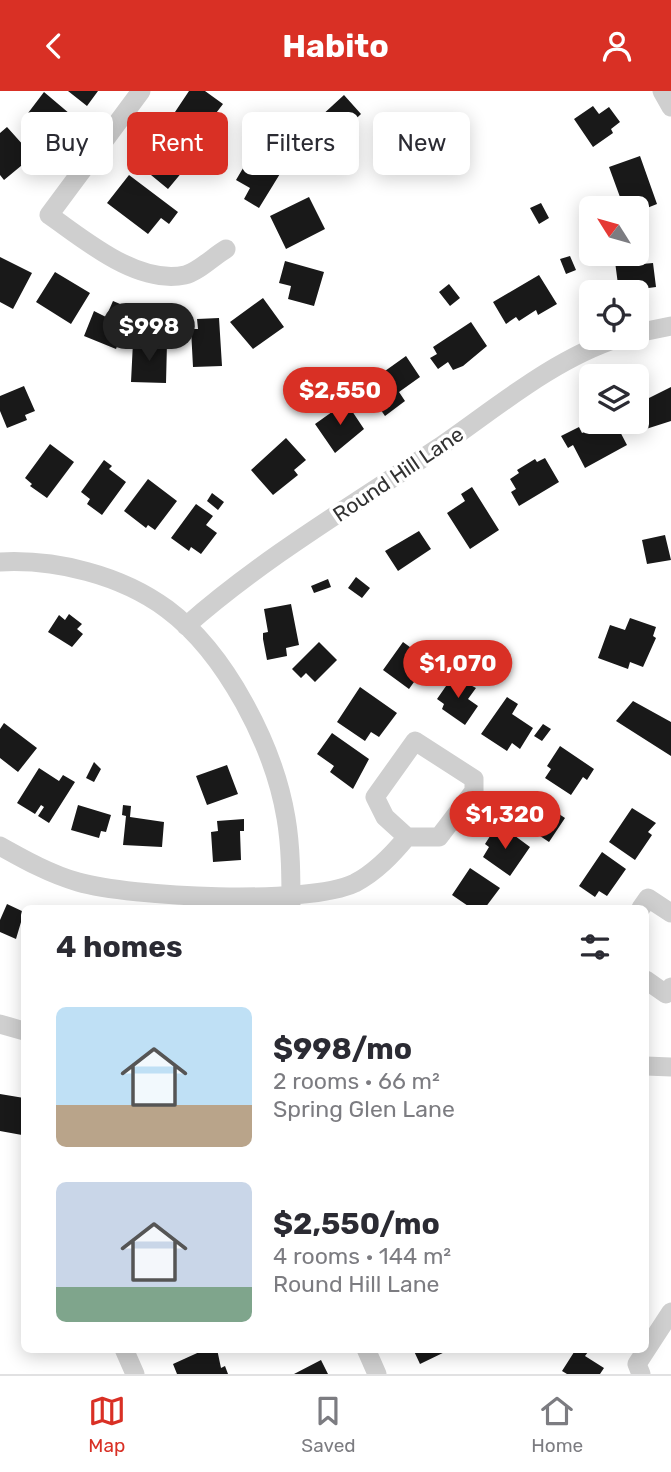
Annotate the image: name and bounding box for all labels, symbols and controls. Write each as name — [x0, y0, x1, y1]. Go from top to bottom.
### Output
icon: back — [35, 27, 73, 65]
text: Habito — [282, 27, 389, 65]
icon: person — [598, 27, 636, 65]
chip: Buy — [21, 112, 113, 175]
chip: Rent — [127, 112, 228, 175]
chip: Filters — [242, 112, 359, 175]
chip: New — [373, 112, 470, 175]
north arrow — [579, 196, 649, 266]
map controls — [579, 196, 649, 434]
button: locate — [579, 280, 649, 350]
pin: $998 — [108, 303, 190, 363]
text: $998 — [119, 312, 179, 340]
button: layers — [579, 364, 649, 434]
pin: $2,550 — [283, 367, 397, 427]
text: $2,550 — [299, 376, 381, 404]
street label: Round Hill Lane — [328, 421, 468, 527]
pin: $1,070 — [401, 641, 515, 700]
text: $1,070 — [419, 649, 497, 677]
pin: $1,320 — [448, 791, 562, 851]
text: $1,320 — [466, 800, 544, 828]
icon: filters — [576, 928, 614, 966]
text: 4 homes — [56, 929, 183, 965]
text: $998/mo — [273, 1031, 412, 1067]
icon: home — [112, 1035, 196, 1119]
text: 2 rooms · 66 m² — [273, 1067, 440, 1095]
text: Spring Glen Lane — [273, 1095, 455, 1123]
text: $2,550/mo — [273, 1206, 440, 1242]
icon: home — [112, 1210, 196, 1294]
text: 4 rooms · 144 m² — [273, 1242, 451, 1270]
text: Round Hill Lane — [273, 1270, 440, 1298]
tab: Map — [88, 1392, 126, 1457]
tab: Saved — [301, 1392, 356, 1457]
tab: Home — [531, 1392, 583, 1457]

